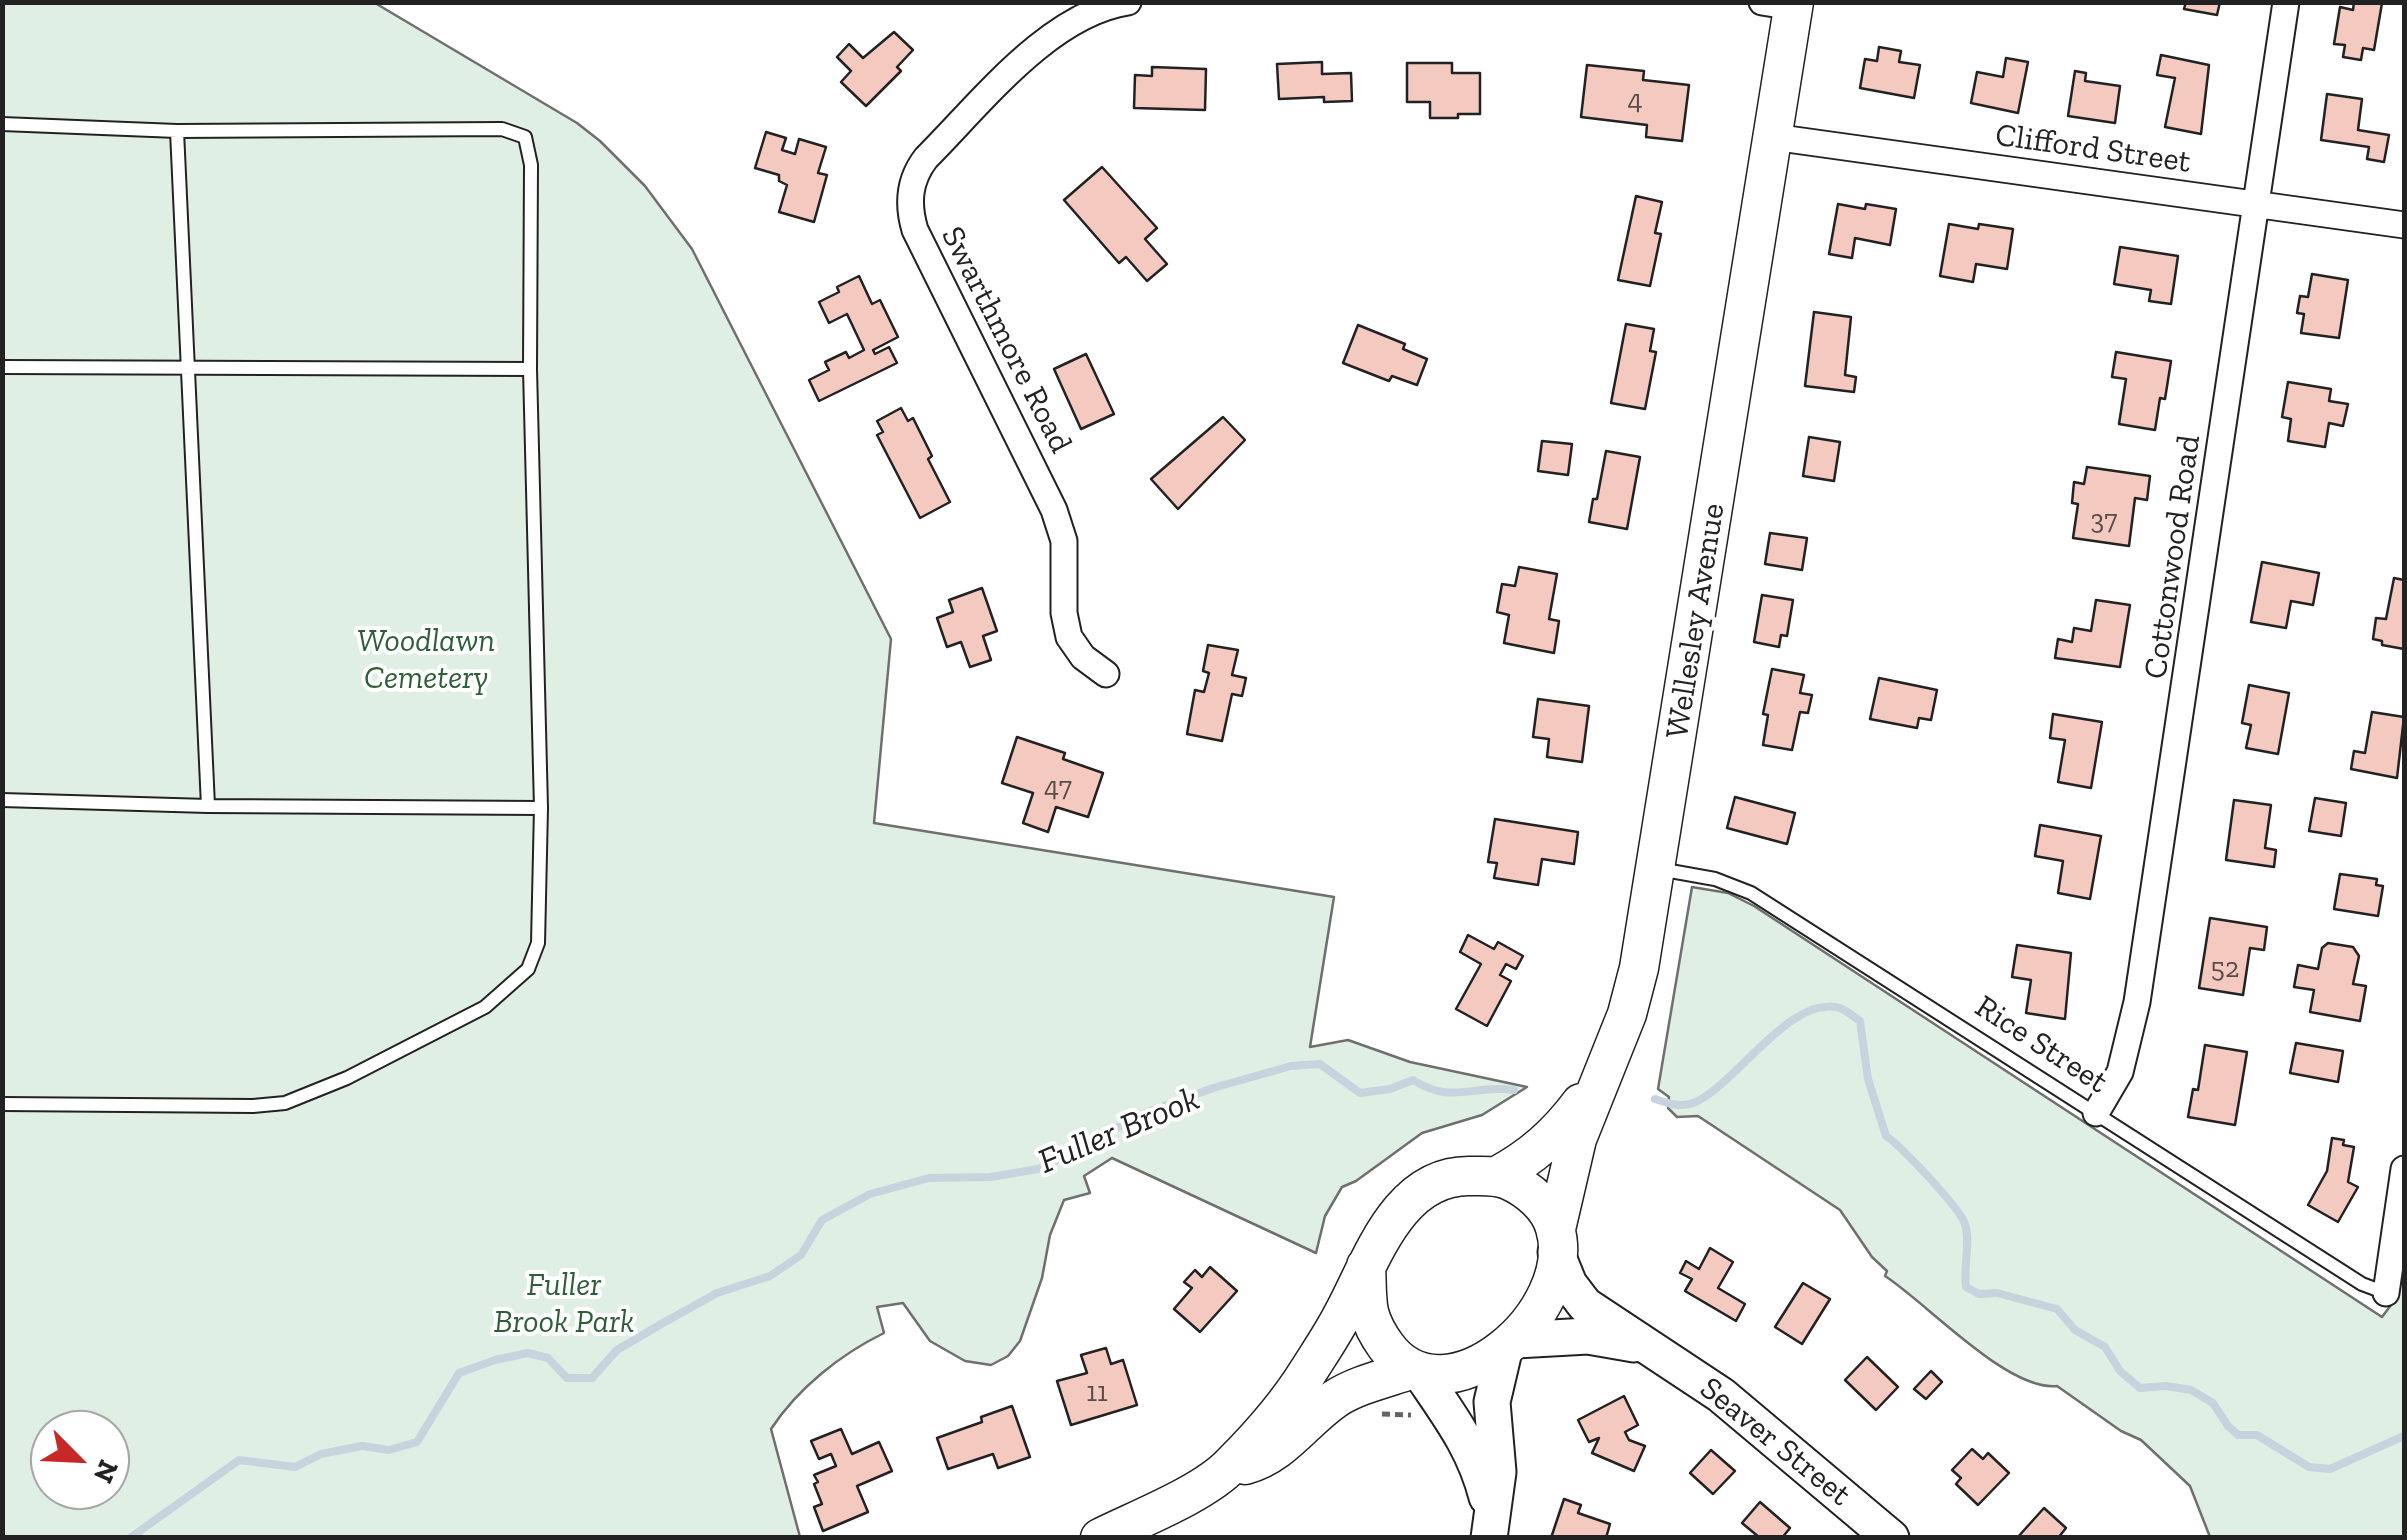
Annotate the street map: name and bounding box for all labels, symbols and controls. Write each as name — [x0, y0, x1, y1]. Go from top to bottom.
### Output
house number: 4 — [1627, 84, 1643, 118]
street label: Clifford Street — [1993, 116, 2193, 182]
street label: Swarthmore Road — [932, 221, 1080, 459]
street label: Cottonwood Road — [2137, 433, 2209, 681]
street label: Wellesley Avenue — [1658, 501, 1734, 741]
house number: 37 — [2091, 504, 2117, 538]
park label: Woodlawn Cemetery — [357, 623, 495, 698]
house number: 47 — [1044, 771, 1072, 805]
house number: 52 — [2211, 952, 2239, 986]
street label: Rice Street — [1968, 988, 2114, 1102]
water label: Fuller Brook — [1032, 1078, 1206, 1184]
park label: Fuller Brook Park — [494, 1267, 634, 1342]
street label: Seaver Street — [1692, 1370, 1858, 1514]
house number: 11 — [1086, 1376, 1108, 1410]
north arrow — [30, 1410, 130, 1510]
text: N — [87, 1455, 125, 1488]

